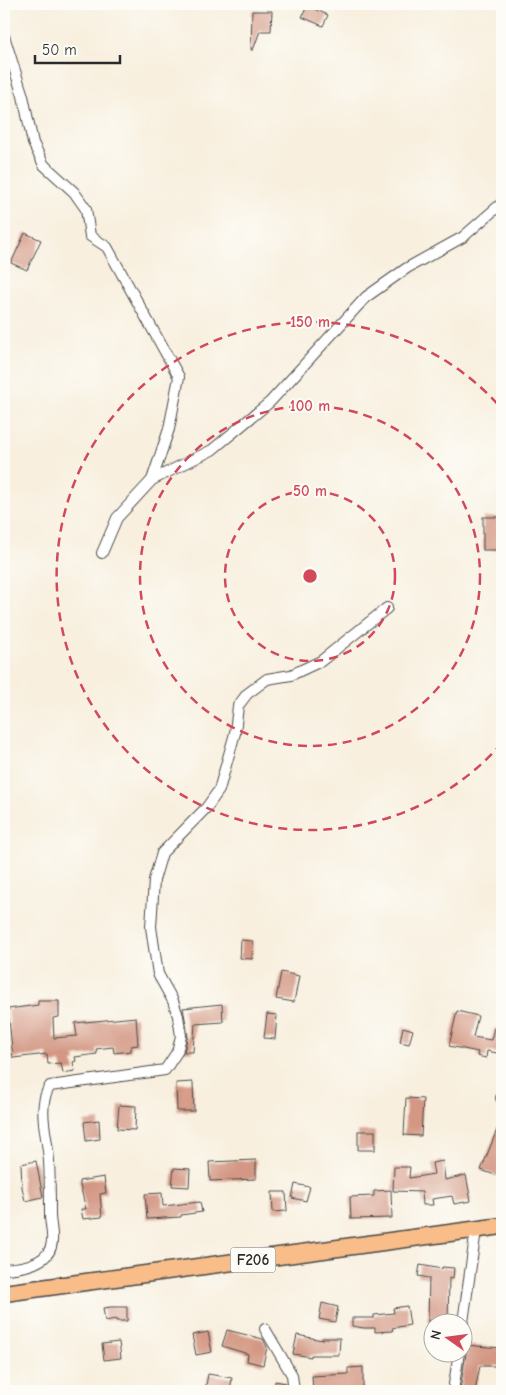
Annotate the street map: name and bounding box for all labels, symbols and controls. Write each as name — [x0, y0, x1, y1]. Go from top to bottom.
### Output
scale bar — [35, 32, 120, 64]
text: 50 m — [42, 41, 77, 59]
text: 150 m — [290, 313, 330, 331]
text: 100 m — [290, 397, 330, 415]
text: 50 m — [293, 482, 327, 500]
centre of rings — [301, 567, 319, 585]
road number: F206 — [230, 1248, 276, 1272]
north arrow — [424, 1312, 474, 1362]
text: N — [427, 1328, 445, 1341]

